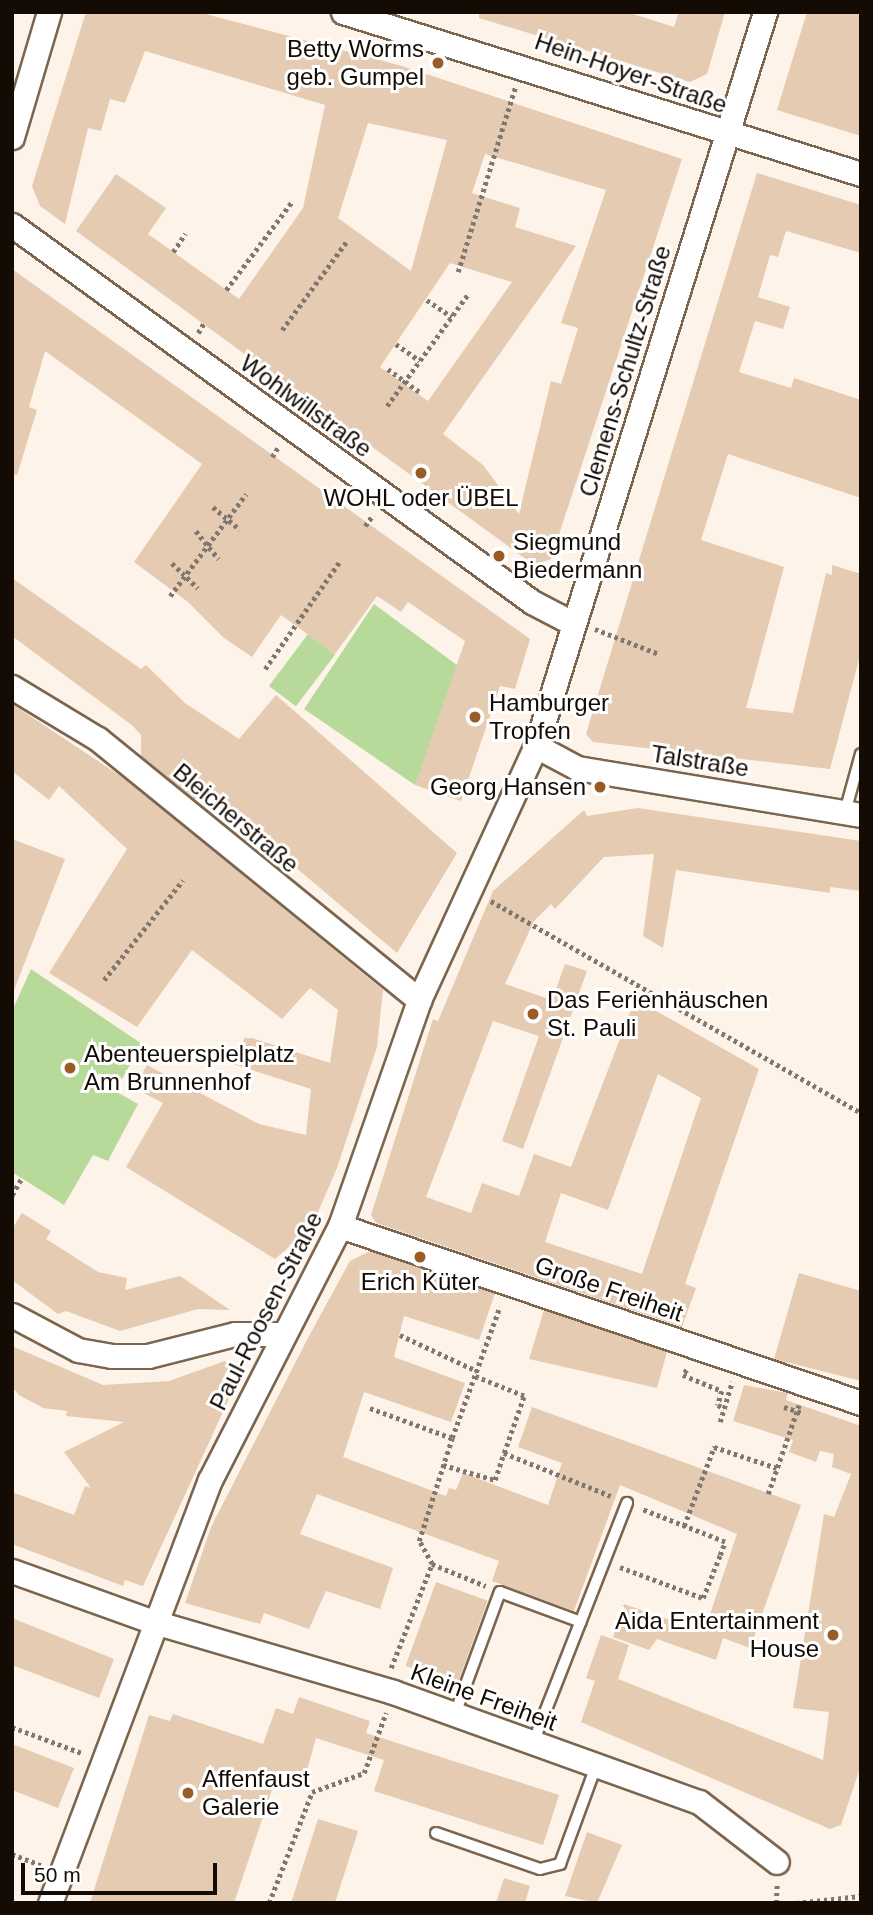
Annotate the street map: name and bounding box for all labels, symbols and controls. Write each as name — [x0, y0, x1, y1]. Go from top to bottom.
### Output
street label: Hein-Hoyer-Straße — [531, 27, 731, 119]
place label: Betty Worms geb. Gumpel — [287, 35, 424, 91]
marker: Betty Worms geb. Gumpel — [430, 55, 446, 71]
street label: Clemens-Schultz-Straße — [573, 242, 677, 500]
street label: Wohlwillstraße — [235, 349, 377, 463]
marker: WOHL oder ÜBEL — [413, 465, 429, 481]
place label: WOHL oder ÜBEL — [323, 484, 519, 512]
place label: Siegmund Biedermann — [513, 528, 642, 584]
marker: Siegmund Biedermann — [491, 548, 507, 564]
place label: Hamburger Tropfen — [489, 689, 609, 745]
marker: Hamburger Tropfen — [467, 709, 483, 725]
street label: Talstraße — [649, 739, 751, 783]
street label: Bleicherstraße — [167, 757, 305, 879]
place label: Georg Hansen — [430, 773, 586, 801]
marker: Georg Hansen — [592, 779, 608, 795]
place label: Das Ferienhäuschen St. Pauli — [547, 986, 768, 1042]
marker: Das Ferienhäuschen St. Pauli — [525, 1006, 541, 1022]
place label: Abenteuerspielplatz Am Brunnenhof — [84, 1040, 295, 1096]
marker: Abenteuerspielplatz Am Brunnenhof — [62, 1060, 78, 1076]
street label: Paul-Roosen-Straße — [204, 1207, 328, 1415]
marker: Erich Küter — [412, 1249, 428, 1265]
street label: Große Freiheit — [531, 1250, 687, 1328]
place label: Erich Küter — [361, 1268, 479, 1296]
place label: Aida Entertainment House — [615, 1607, 819, 1663]
marker: Aida Entertainment House — [825, 1627, 841, 1643]
street label: Kleine Freiheit — [407, 1657, 561, 1737]
place label: Affenfaust Galerie — [202, 1765, 310, 1821]
marker: Affenfaust Galerie — [180, 1785, 196, 1801]
scale bar — [24, 1848, 220, 1892]
text: 50 m — [34, 1863, 81, 1886]

